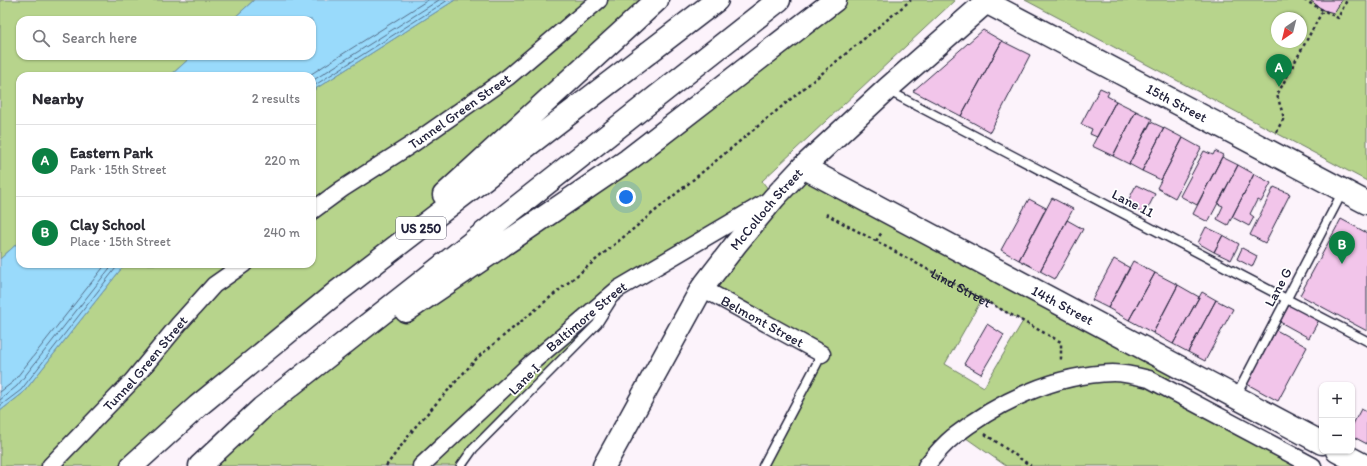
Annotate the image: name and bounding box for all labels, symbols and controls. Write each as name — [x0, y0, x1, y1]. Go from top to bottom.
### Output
north arrow — [1271, 12, 1307, 48]
search box — [16, 16, 316, 60]
icon: search — [30, 27, 52, 49]
text: Search here — [62, 29, 137, 47]
pin: A — [1266, 54, 1292, 87]
street label: Tunnel Green Street — [406, 70, 514, 153]
street label: 15th Street — [1143, 80, 1210, 126]
text: Nearby — [32, 88, 84, 108]
text: 2 results — [252, 91, 300, 106]
text: Eastern Park — [70, 144, 153, 162]
text: A — [41, 153, 49, 168]
text: 220 m — [264, 153, 300, 168]
text: Park · 15th Street — [70, 162, 166, 177]
street label: McColloch Street — [726, 165, 807, 254]
street label: Lane 11 — [1109, 186, 1157, 221]
your location — [616, 187, 636, 207]
text: Clay School — [70, 216, 145, 234]
road number: US 250 — [396, 217, 446, 239]
text: B — [41, 225, 49, 240]
text: 240 m — [263, 225, 300, 240]
pin: B — [1329, 231, 1355, 264]
text: Place · 15th Street — [70, 234, 171, 249]
street label: Lind Street — [928, 265, 994, 311]
street label: Lane G — [1261, 265, 1296, 310]
street label: Baltimore Street — [543, 278, 630, 356]
street label: 14th Street — [1028, 282, 1096, 329]
street label: Belmont Street — [718, 292, 807, 351]
street label: Tunnel Green Street — [100, 313, 191, 415]
street label: Lane I — [505, 360, 544, 399]
map controls — [1319, 382, 1355, 454]
button: + — [1319, 382, 1355, 418]
button: − — [1319, 418, 1355, 454]

